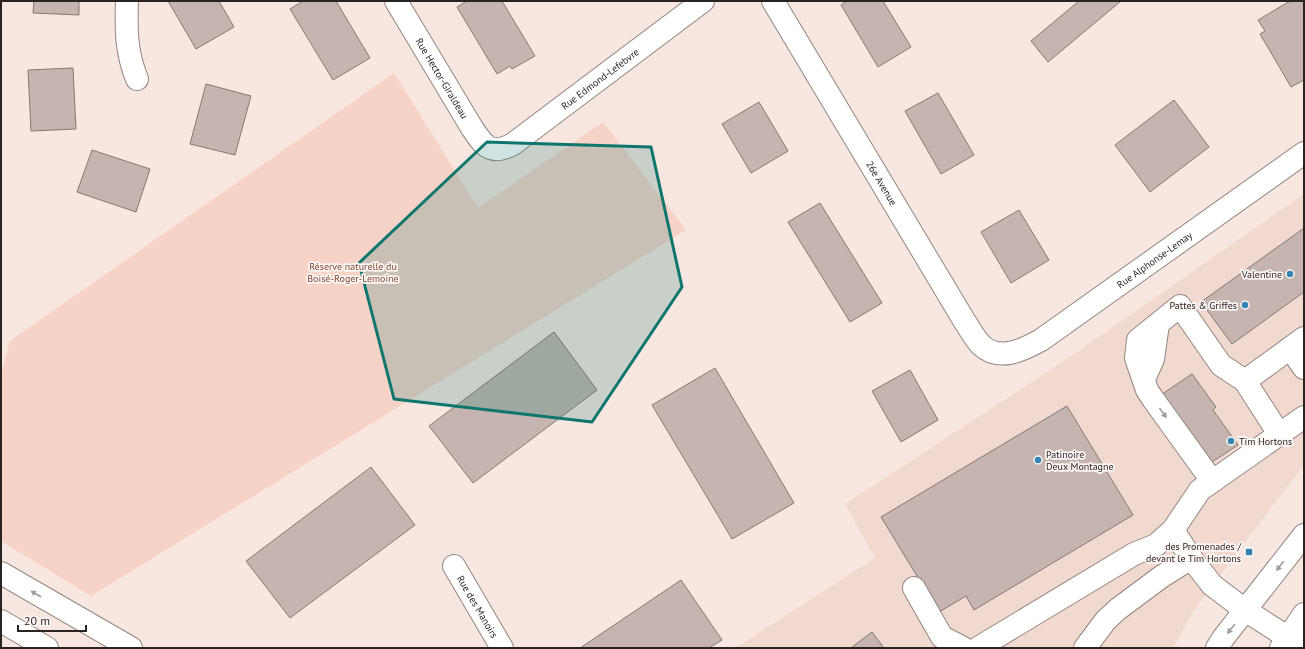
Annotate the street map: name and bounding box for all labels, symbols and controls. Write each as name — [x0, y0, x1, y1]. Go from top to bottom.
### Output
street label: Rue Hector-Giraldeau — [413, 36, 471, 121]
street label: Rue Edmond-Lefebvre — [559, 45, 642, 113]
street label: 26e Avenue — [863, 159, 900, 208]
street label: Rue Alphonse-Lemay — [1114, 228, 1195, 291]
park label: Réserve naturelle du Boisé-Roger-Lemoine — [307, 260, 399, 285]
place label: Valentine — [1241, 268, 1282, 281]
marker: Valentine — [1285, 269, 1295, 279]
place label: Pattes & Griffes — [1170, 299, 1237, 312]
marker: Pattes & Griffes — [1240, 300, 1250, 310]
one-way arrow — [1159, 407, 1167, 418]
place label: Tim Hortons — [1239, 435, 1292, 448]
marker: Tim Hortons — [1226, 436, 1236, 446]
place label: Patinoire Deux Montagne — [1046, 448, 1114, 473]
marker: Patinoire Deux Montagne — [1033, 455, 1043, 465]
place label: des Promenades / devant le Tim Hortons — [1146, 540, 1241, 565]
marker: des Promenades / devant le Tim Hortons — [1244, 547, 1254, 557]
one-way arrow — [1276, 560, 1284, 571]
street label: Rue des Manoirs — [454, 573, 501, 640]
one-way arrow — [30, 590, 42, 597]
scale bar — [18, 607, 86, 633]
text: 20 m — [24, 613, 50, 628]
one-way arrow — [1226, 623, 1235, 634]

